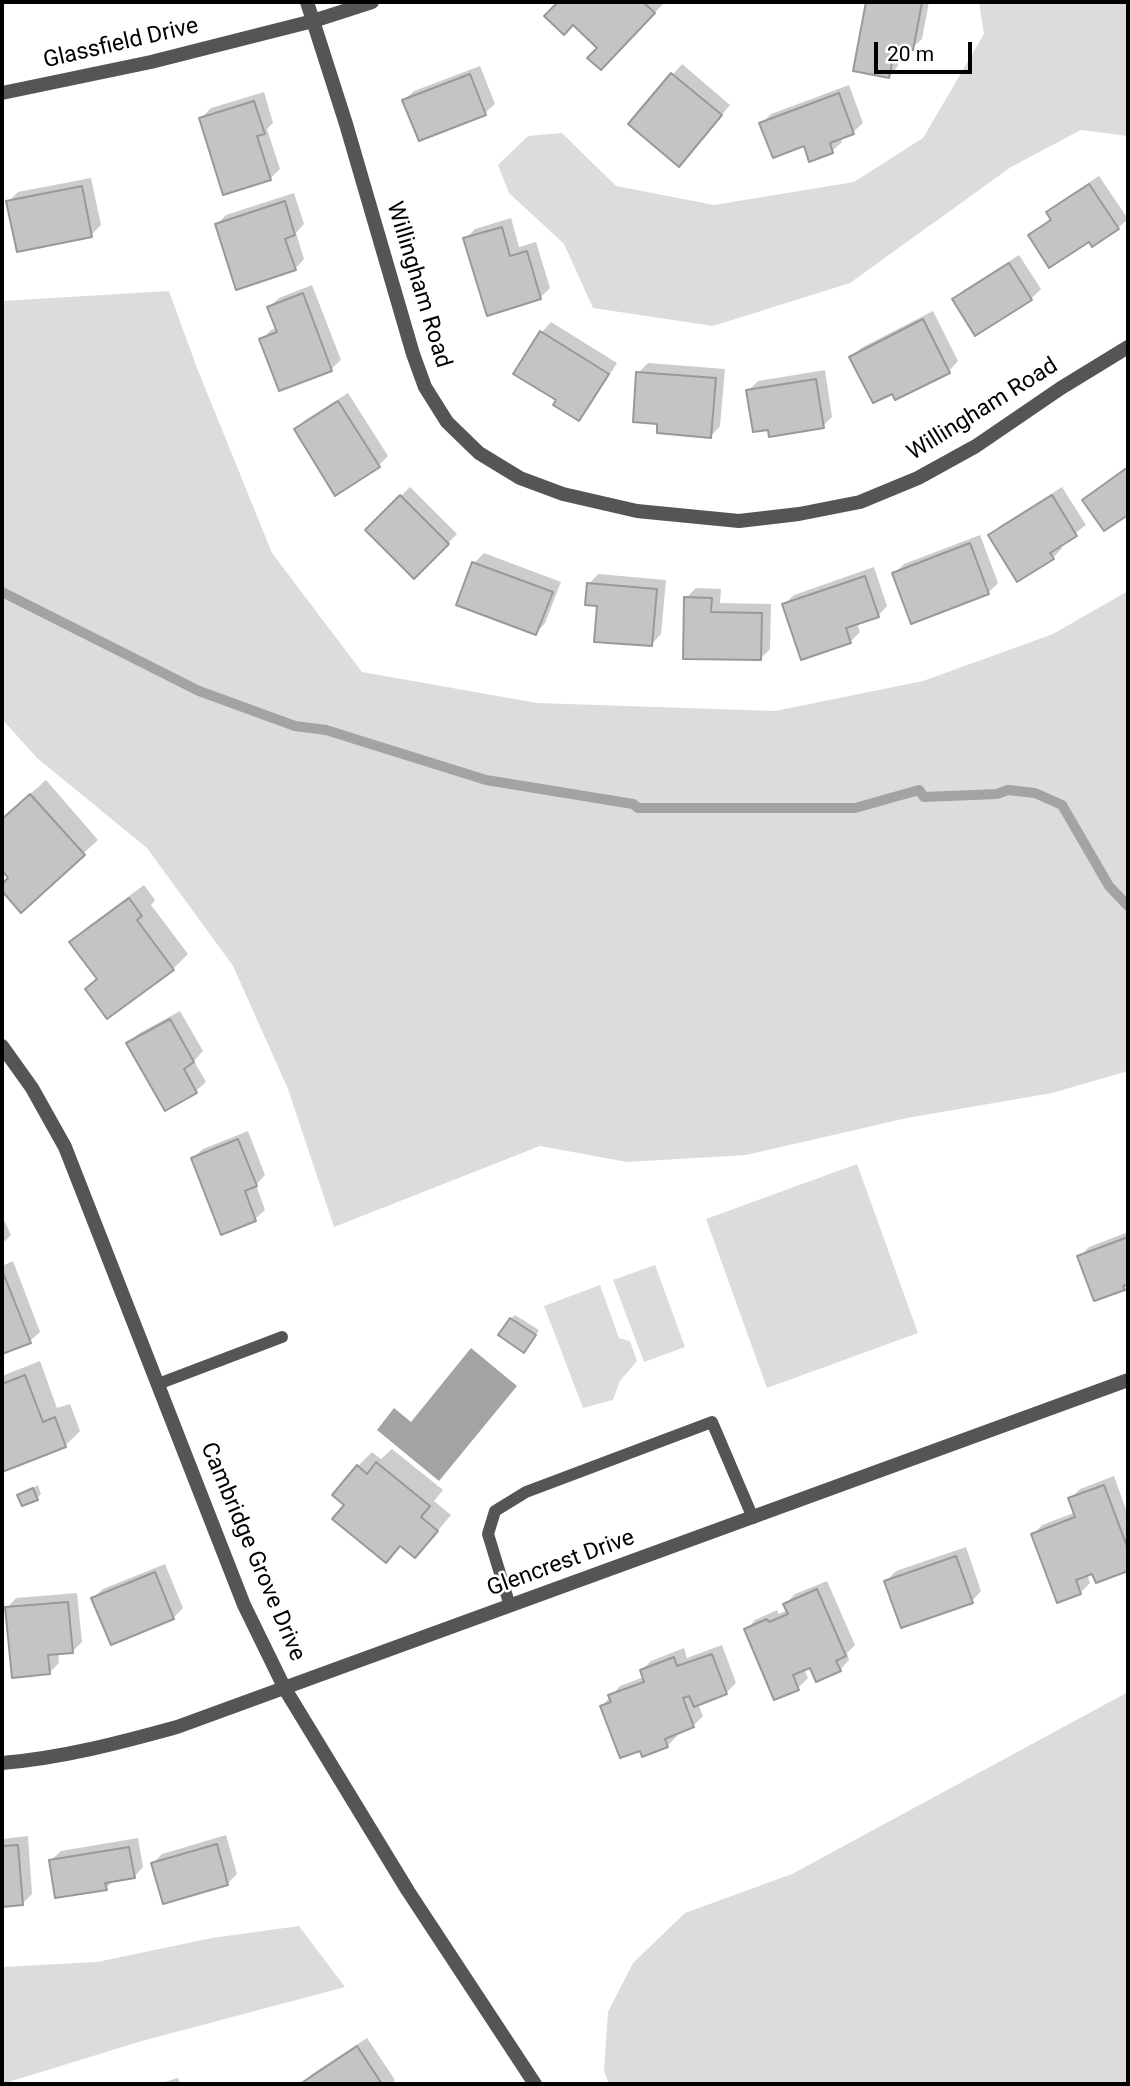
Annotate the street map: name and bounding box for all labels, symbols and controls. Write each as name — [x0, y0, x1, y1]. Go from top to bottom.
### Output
street label: Glassfield Drive — [41, 13, 201, 75]
scale bar — [878, 28, 976, 72]
text: 20 m — [887, 42, 934, 66]
street label: Willingham Road — [380, 199, 456, 371]
street label: Willingham Road — [903, 353, 1063, 467]
street label: Cambridge Grove Drive — [193, 1439, 311, 1665]
street label: Glencrest Drive — [484, 1525, 638, 1603]

